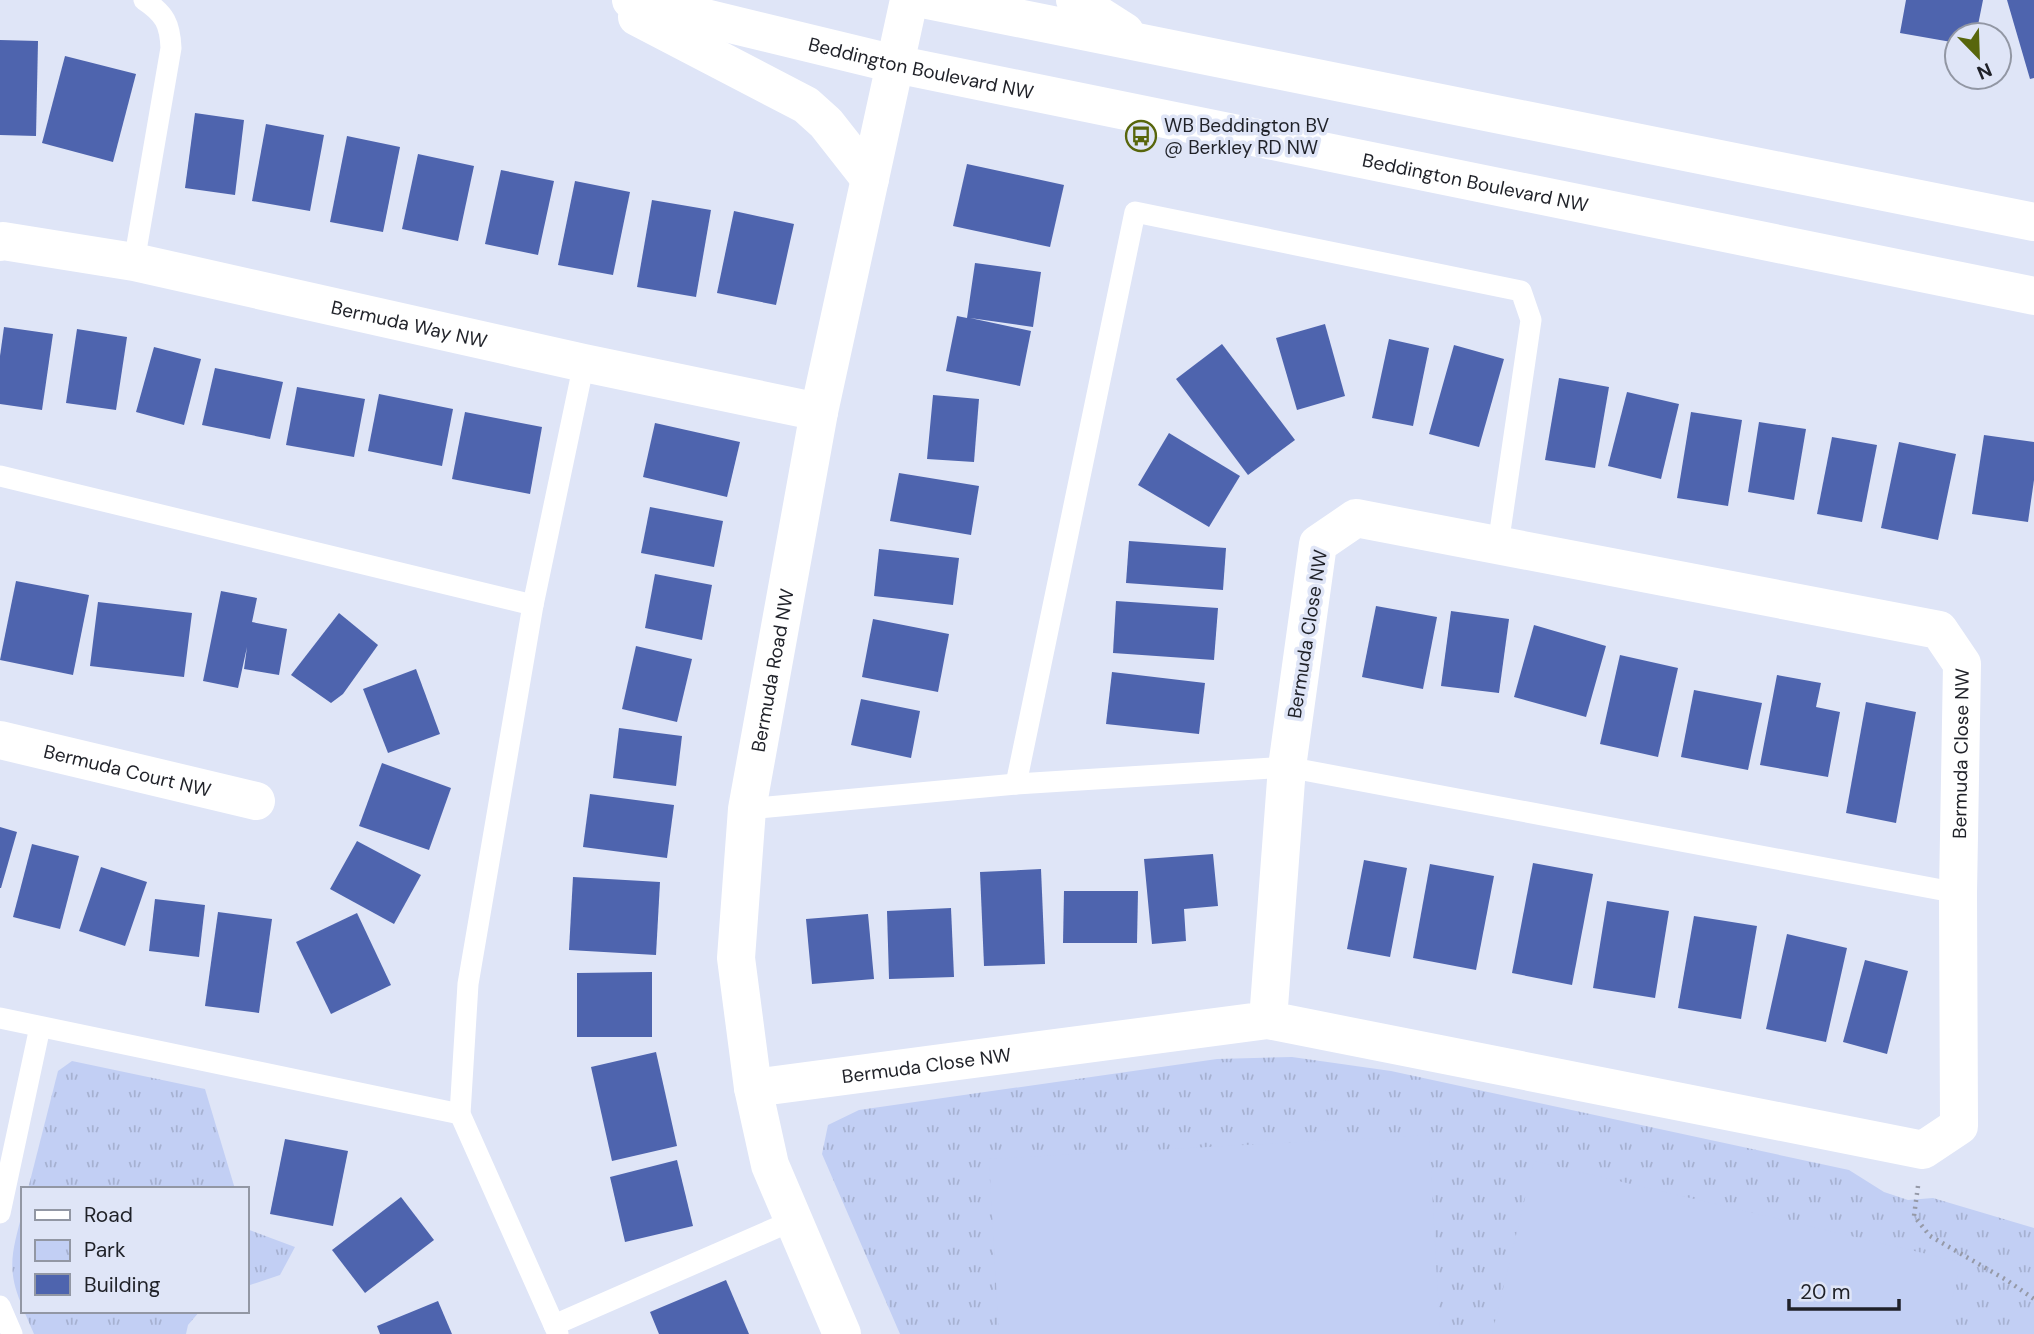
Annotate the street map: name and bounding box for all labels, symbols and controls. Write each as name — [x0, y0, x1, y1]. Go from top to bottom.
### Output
north arrow — [1943, 21, 2013, 91]
street label: Beddington Boulevard NW — [806, 31, 1036, 105]
text: N — [1973, 57, 1996, 85]
place label: WB Beddington BV @ Berkley RD NW — [1164, 113, 1330, 160]
bus stop icon: WB Beddington BV @ Berkley RD NW — [1124, 119, 1158, 153]
street label: Beddington Boulevard NW — [1360, 148, 1591, 218]
street label: Bermuda Way NW — [329, 295, 490, 354]
street label: Bermuda Close NW — [1282, 548, 1333, 720]
street label: Bermuda Road NW — [746, 587, 800, 754]
street label: Bermuda Close NW — [1947, 668, 1975, 839]
street label: Bermuda Court NW — [41, 739, 214, 803]
street label: Bermuda Close NW — [840, 1042, 1013, 1089]
legend — [21, 1187, 248, 1313]
text: Road — [84, 1201, 133, 1229]
text: Park — [84, 1236, 126, 1264]
scale bar — [1789, 1268, 1899, 1312]
text: Building — [84, 1271, 161, 1299]
text: 20 m — [1800, 1278, 1851, 1306]

